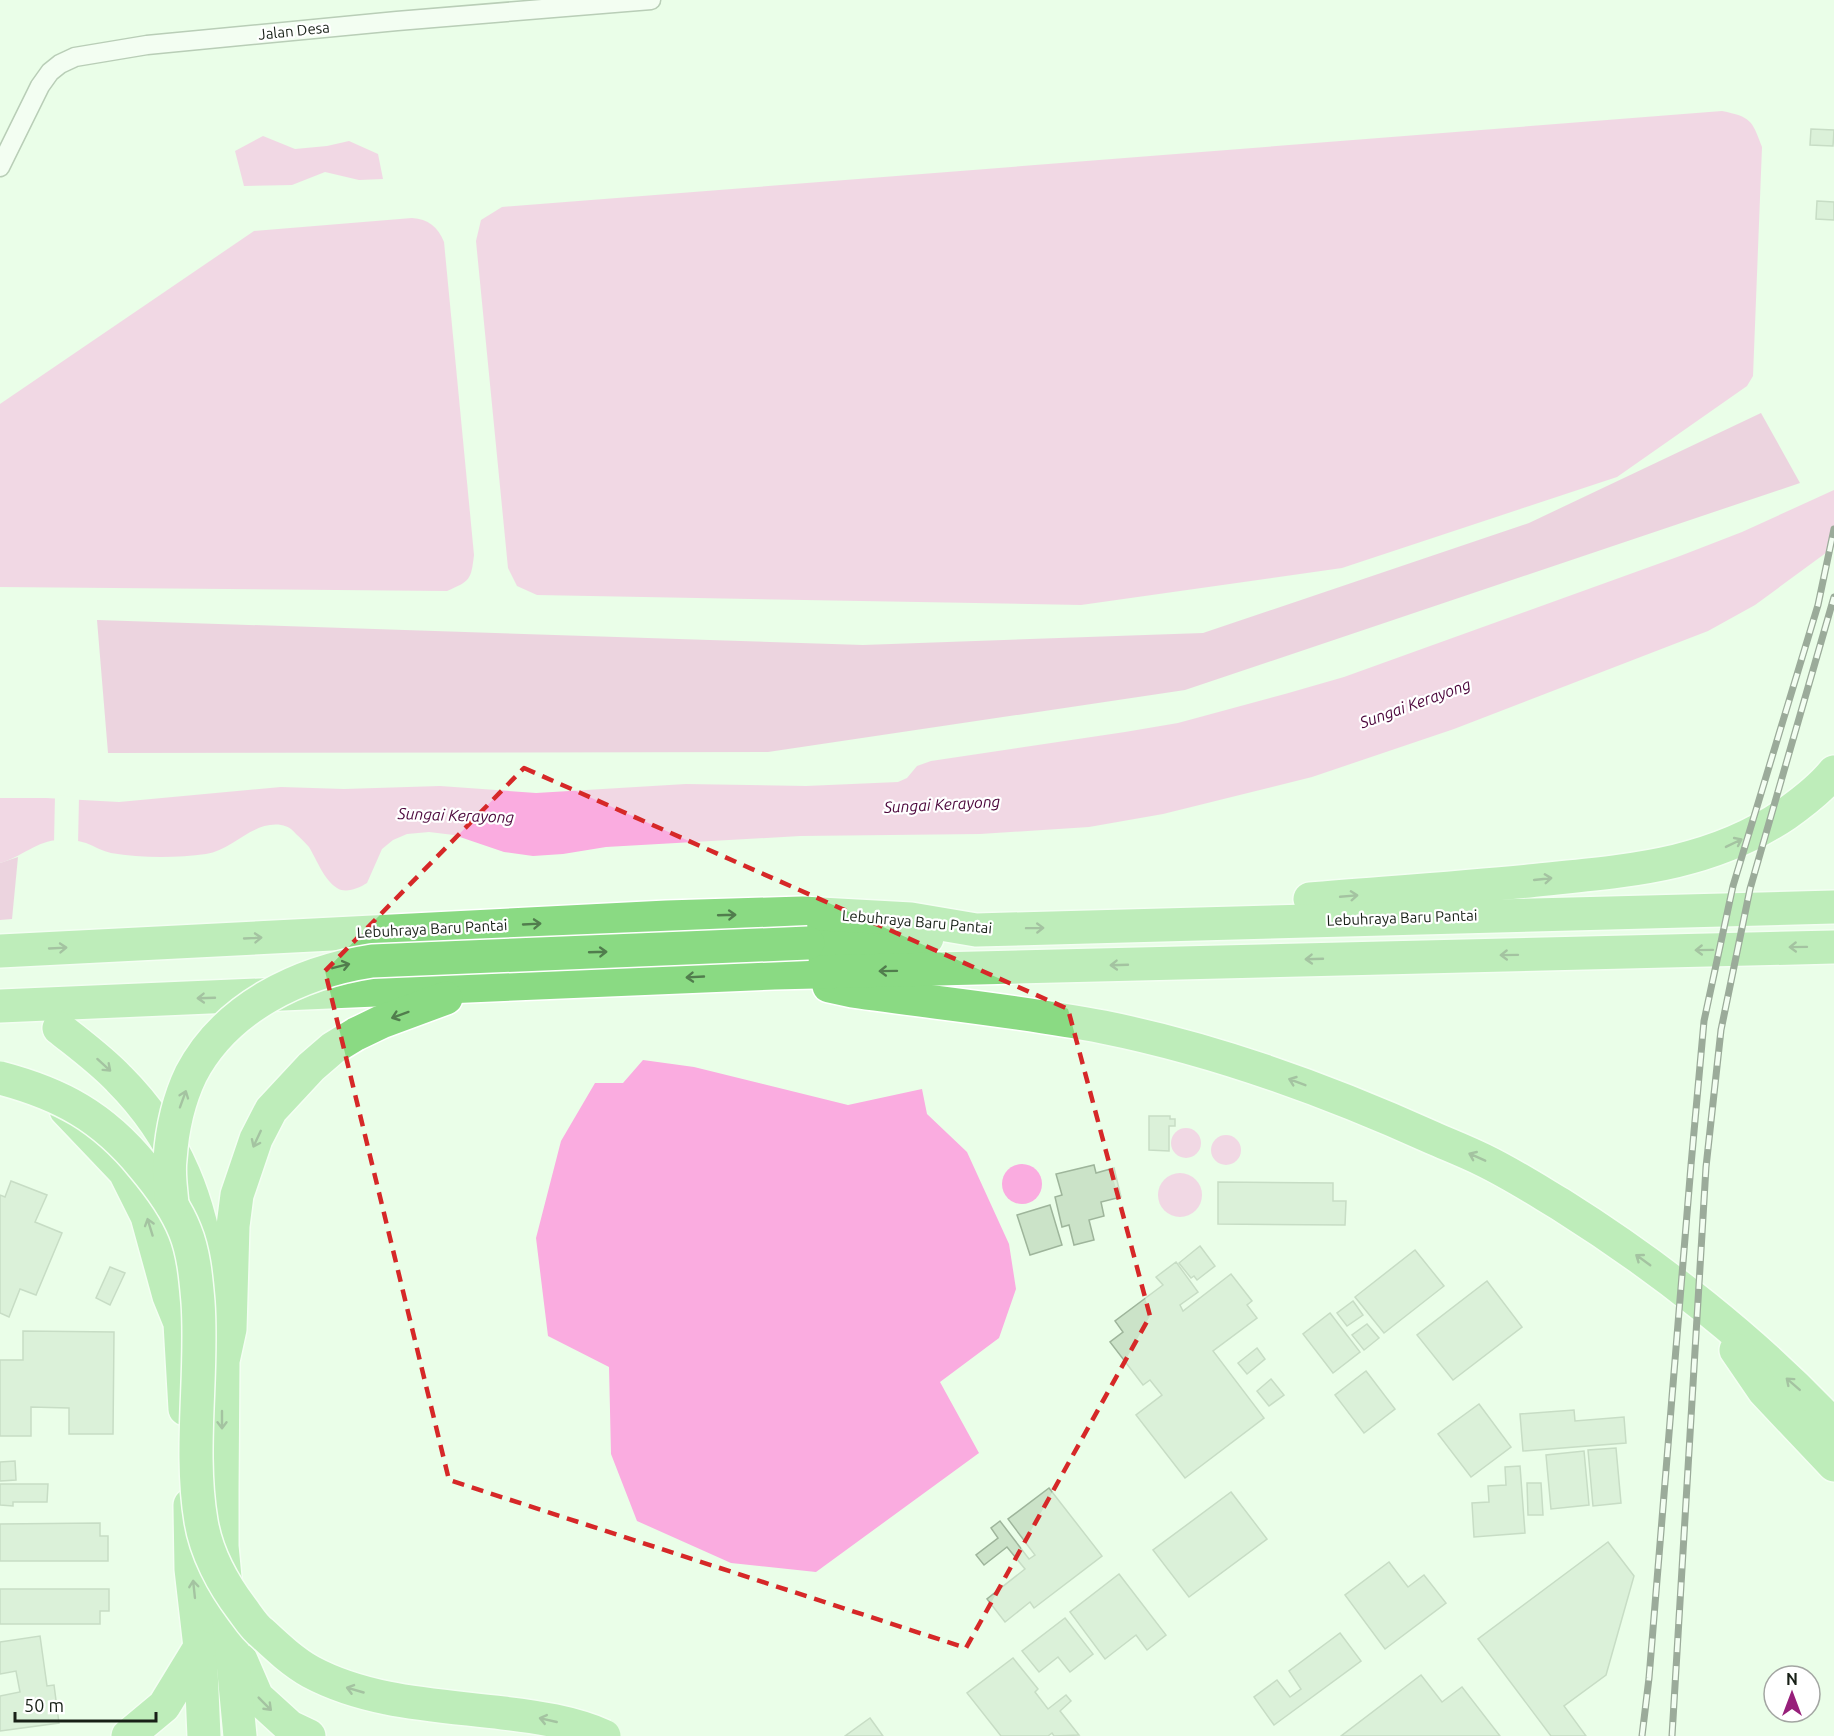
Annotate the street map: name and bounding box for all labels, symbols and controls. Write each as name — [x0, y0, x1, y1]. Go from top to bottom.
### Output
street label: Jalan Desa — [257, 18, 331, 43]
water label: Sungai Kerayong — [1356, 675, 1473, 732]
water label: Sungai Kerayong — [882, 792, 1001, 816]
water label: Sungai Kerayong — [396, 804, 515, 826]
one-way arrow — [1724, 837, 1742, 848]
one-way arrow — [1532, 873, 1552, 884]
one-way arrow — [1338, 890, 1358, 901]
street label: Lebuhraya Baru Pantai — [841, 906, 993, 937]
street label: Lebuhraya Baru Pantai — [1326, 906, 1478, 929]
one-way arrow — [716, 910, 736, 921]
street label: Lebuhraya Baru Pantai — [356, 916, 508, 941]
one-way arrow — [521, 918, 541, 929]
one-way arrow — [1024, 923, 1044, 934]
one-way arrow — [243, 933, 263, 944]
one-way arrow — [48, 942, 68, 953]
one-way arrow — [1789, 942, 1809, 953]
one-way arrow — [1695, 944, 1715, 955]
one-way arrow — [587, 946, 607, 957]
one-way arrow — [1500, 949, 1520, 960]
one-way arrow — [1305, 954, 1325, 965]
one-way arrow — [1110, 959, 1130, 970]
one-way arrow — [331, 960, 350, 972]
one-way arrow — [878, 965, 898, 977]
one-way arrow — [685, 971, 705, 983]
one-way arrow — [196, 993, 216, 1004]
one-way arrow — [391, 1010, 409, 1021]
one-way arrow — [96, 1058, 111, 1072]
one-way arrow — [1289, 1076, 1307, 1087]
one-way arrow — [178, 1090, 189, 1109]
one-way arrow — [250, 1130, 262, 1148]
one-way arrow — [1469, 1151, 1487, 1163]
one-way arrow — [144, 1218, 155, 1237]
one-way arrow — [1635, 1254, 1651, 1267]
one-way arrow — [1786, 1377, 1801, 1391]
one-way arrow — [216, 1409, 228, 1429]
one-way arrow — [188, 1579, 199, 1599]
north arrow — [1762, 1664, 1822, 1724]
text: N — [1786, 1670, 1798, 1688]
one-way arrow — [346, 1683, 365, 1695]
scale bar — [15, 1685, 156, 1723]
text: 50 m — [24, 1695, 64, 1715]
one-way arrow — [257, 1697, 272, 1711]
one-way arrow — [538, 1714, 558, 1725]

